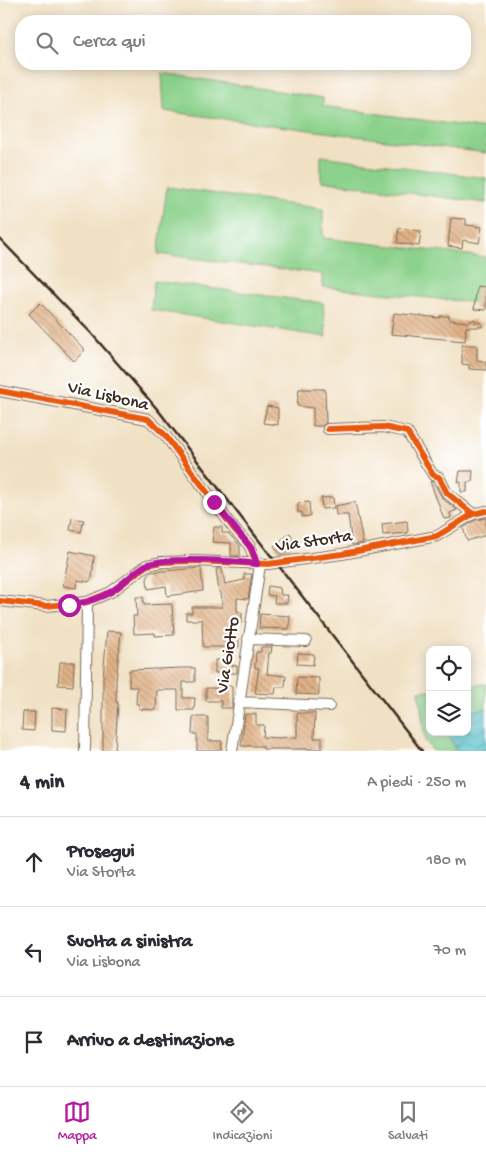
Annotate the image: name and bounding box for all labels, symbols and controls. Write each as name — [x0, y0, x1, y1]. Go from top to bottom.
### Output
search box — [15, 15, 471, 70]
icon: search — [33, 29, 61, 57]
text: Cerca qui — [73, 31, 146, 54]
street label: Via Lisbona — [64, 377, 152, 417]
route end — [203, 491, 226, 514]
street label: Via Storta — [273, 526, 355, 558]
route start — [58, 594, 81, 617]
street label: Via Giotto — [212, 615, 245, 696]
map controls — [426, 646, 471, 736]
button: locate — [426, 646, 471, 691]
button: layers — [426, 691, 471, 736]
text: 4 min — [20, 771, 64, 796]
text: A piedi · 250 m — [367, 774, 466, 793]
text: Prosegui — [67, 841, 135, 864]
icon: ahead — [20, 848, 48, 876]
text: 180 m — [427, 852, 466, 871]
text: Via Storta — [67, 864, 135, 883]
text: Svolta a sinistra — [67, 931, 192, 954]
icon: left — [20, 938, 48, 966]
text: 70 m — [433, 942, 466, 961]
text: Via Lisbona — [67, 954, 141, 973]
icon: arrive — [20, 1028, 48, 1056]
text: Arrivo a destinazione — [67, 1030, 234, 1053]
tab: Mappa — [58, 1098, 97, 1145]
tab: Indicazioni — [213, 1098, 272, 1145]
tab: Salvati — [388, 1098, 428, 1145]

